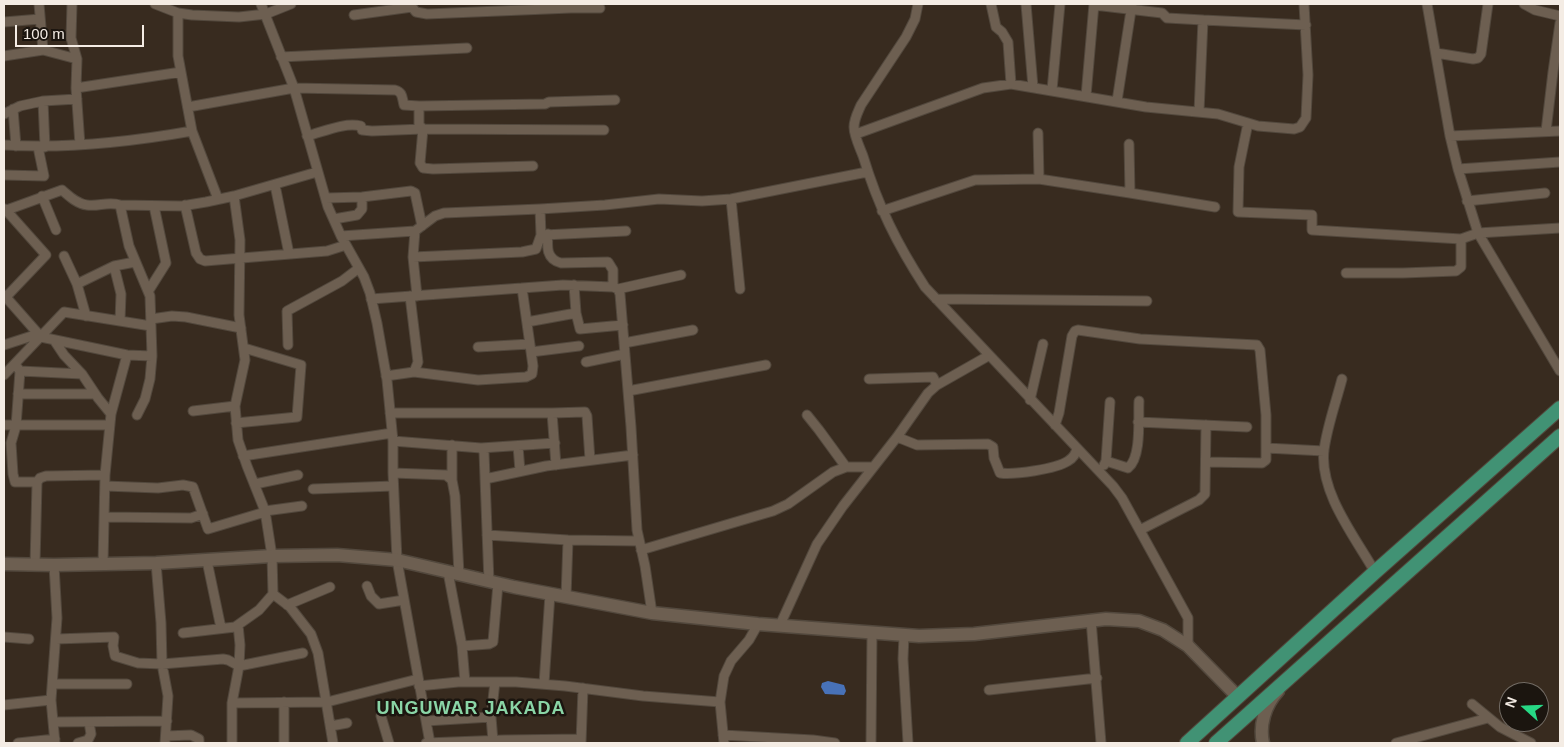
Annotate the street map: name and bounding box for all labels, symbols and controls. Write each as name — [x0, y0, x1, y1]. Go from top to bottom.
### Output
scale bar — [18, 15, 146, 47]
text: 100 m — [23, 25, 65, 42]
north arrow — [1499, 682, 1549, 732]
text: N — [1502, 695, 1520, 710]
district label: UNGUWAR JAKADA — [375, 698, 567, 720]

